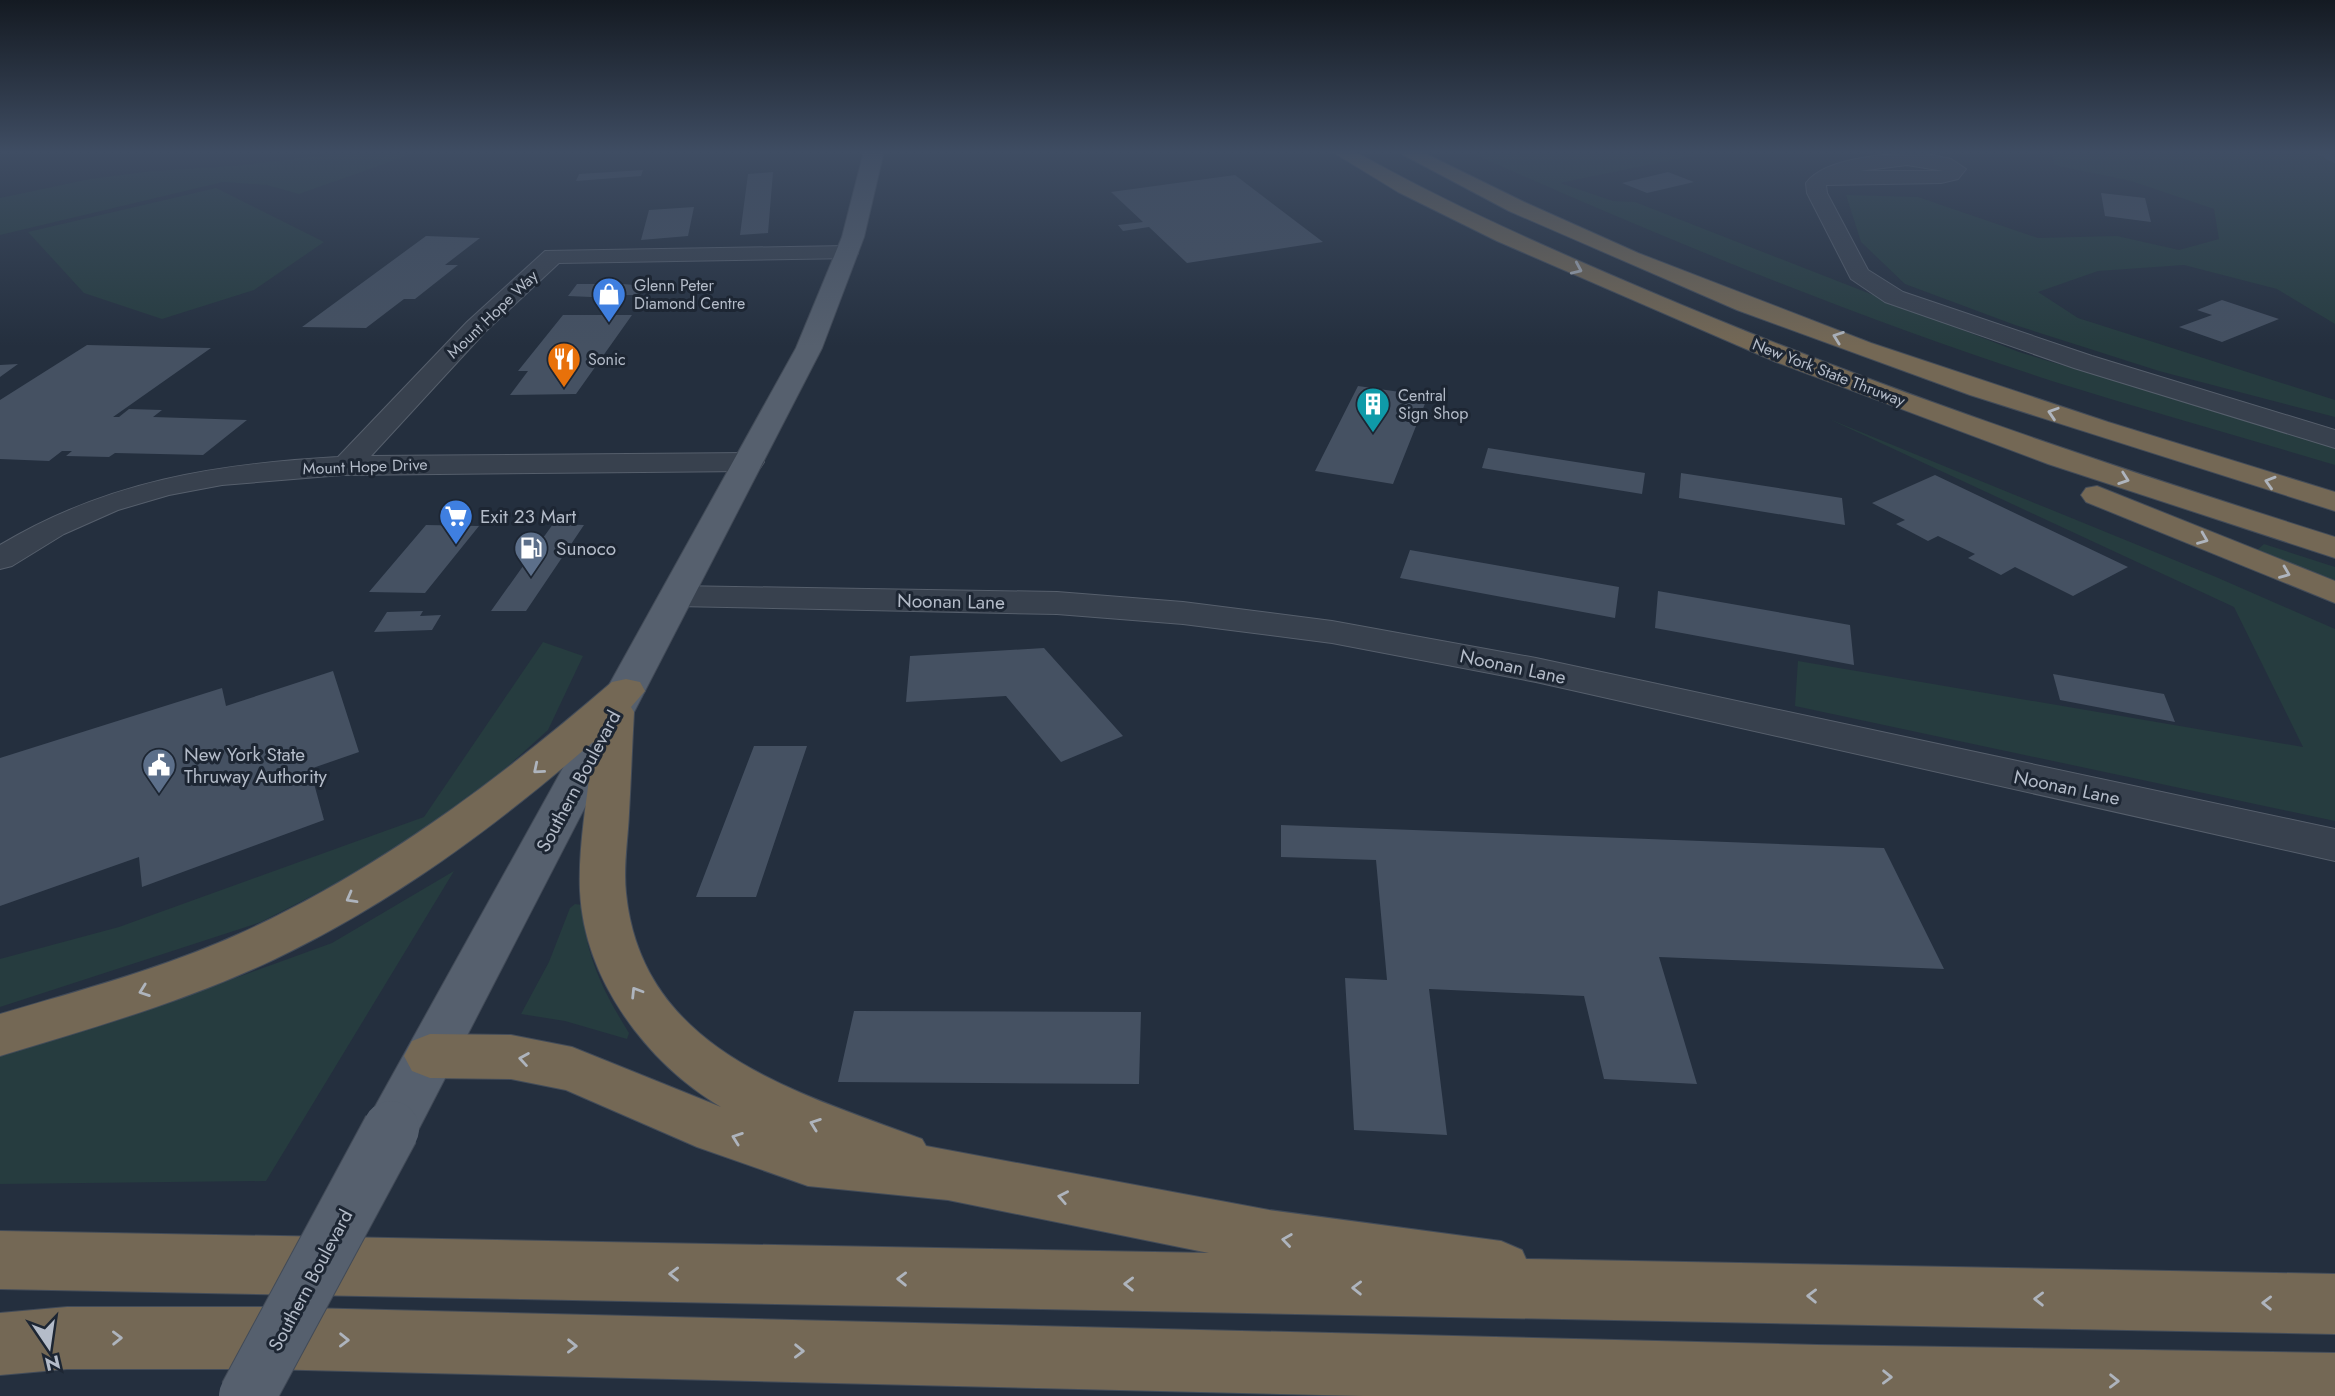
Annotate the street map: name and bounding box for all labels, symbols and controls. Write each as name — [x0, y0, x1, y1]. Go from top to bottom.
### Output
one-way arrow — [1570, 261, 1583, 275]
street label: Mount Hope Way — [442, 264, 544, 364]
place label: Glenn Peter Diamond Centre — [634, 274, 745, 315]
shop icon: Glenn Peter Diamond Centre — [590, 275, 628, 324]
one-way arrow — [1833, 332, 1845, 346]
street label: New York State Thruway — [1749, 333, 1909, 413]
restaurant icon: Sonic — [545, 340, 583, 389]
place label: Sonic — [588, 348, 626, 371]
place label: Central Sign Shop — [1398, 384, 1468, 425]
building icon: Central Sign Shop — [1354, 385, 1392, 434]
one-way arrow — [2047, 407, 2060, 421]
street label: Mount Hope Drive — [302, 453, 428, 480]
one-way arrow — [2117, 471, 2129, 485]
one-way arrow — [2264, 476, 2276, 490]
supermarket icon: Exit 23 Mart — [437, 497, 475, 546]
place label: Exit 23 Mart — [480, 503, 577, 530]
fuel station icon: Sunoco — [512, 529, 550, 578]
one-way arrow — [2196, 530, 2208, 544]
place label: Sunoco — [556, 535, 616, 562]
one-way arrow — [2279, 564, 2291, 578]
street label: Noonan Lane — [897, 587, 1005, 616]
street label: Noonan Lane — [1457, 642, 1569, 691]
street label: Southern Boulevard — [530, 706, 627, 857]
place label: New York State Thruway Authority — [184, 741, 327, 790]
public building icon: New York State Thruway Authority — [140, 746, 178, 795]
one-way arrow — [533, 761, 546, 773]
street label: Noonan Lane — [2011, 763, 2123, 812]
one-way arrow — [346, 890, 358, 903]
one-way arrow — [138, 983, 150, 997]
one-way arrow — [632, 986, 645, 999]
one-way arrow — [518, 1052, 530, 1067]
one-way arrow — [810, 1118, 822, 1132]
one-way arrow — [731, 1132, 743, 1146]
one-way arrow — [1057, 1191, 1069, 1206]
street label: Southern Boulevard — [262, 1205, 359, 1356]
one-way arrow — [1281, 1233, 1293, 1248]
one-way arrow — [668, 1266, 679, 1282]
one-way arrow — [896, 1271, 906, 1287]
one-way arrow — [1123, 1276, 1134, 1292]
one-way arrow — [1351, 1280, 1361, 1296]
one-way arrow — [1806, 1288, 1817, 1303]
one-way arrow — [2034, 1291, 2044, 1307]
one-way arrow — [2261, 1295, 2272, 1311]
north arrow — [14, 1312, 84, 1382]
one-way arrow — [112, 1330, 123, 1345]
one-way arrow — [340, 1332, 350, 1348]
one-way arrow — [567, 1338, 578, 1353]
one-way arrow — [795, 1343, 805, 1359]
text: N — [42, 1348, 63, 1378]
one-way arrow — [1882, 1369, 1892, 1385]
one-way arrow — [2109, 1373, 2120, 1388]

